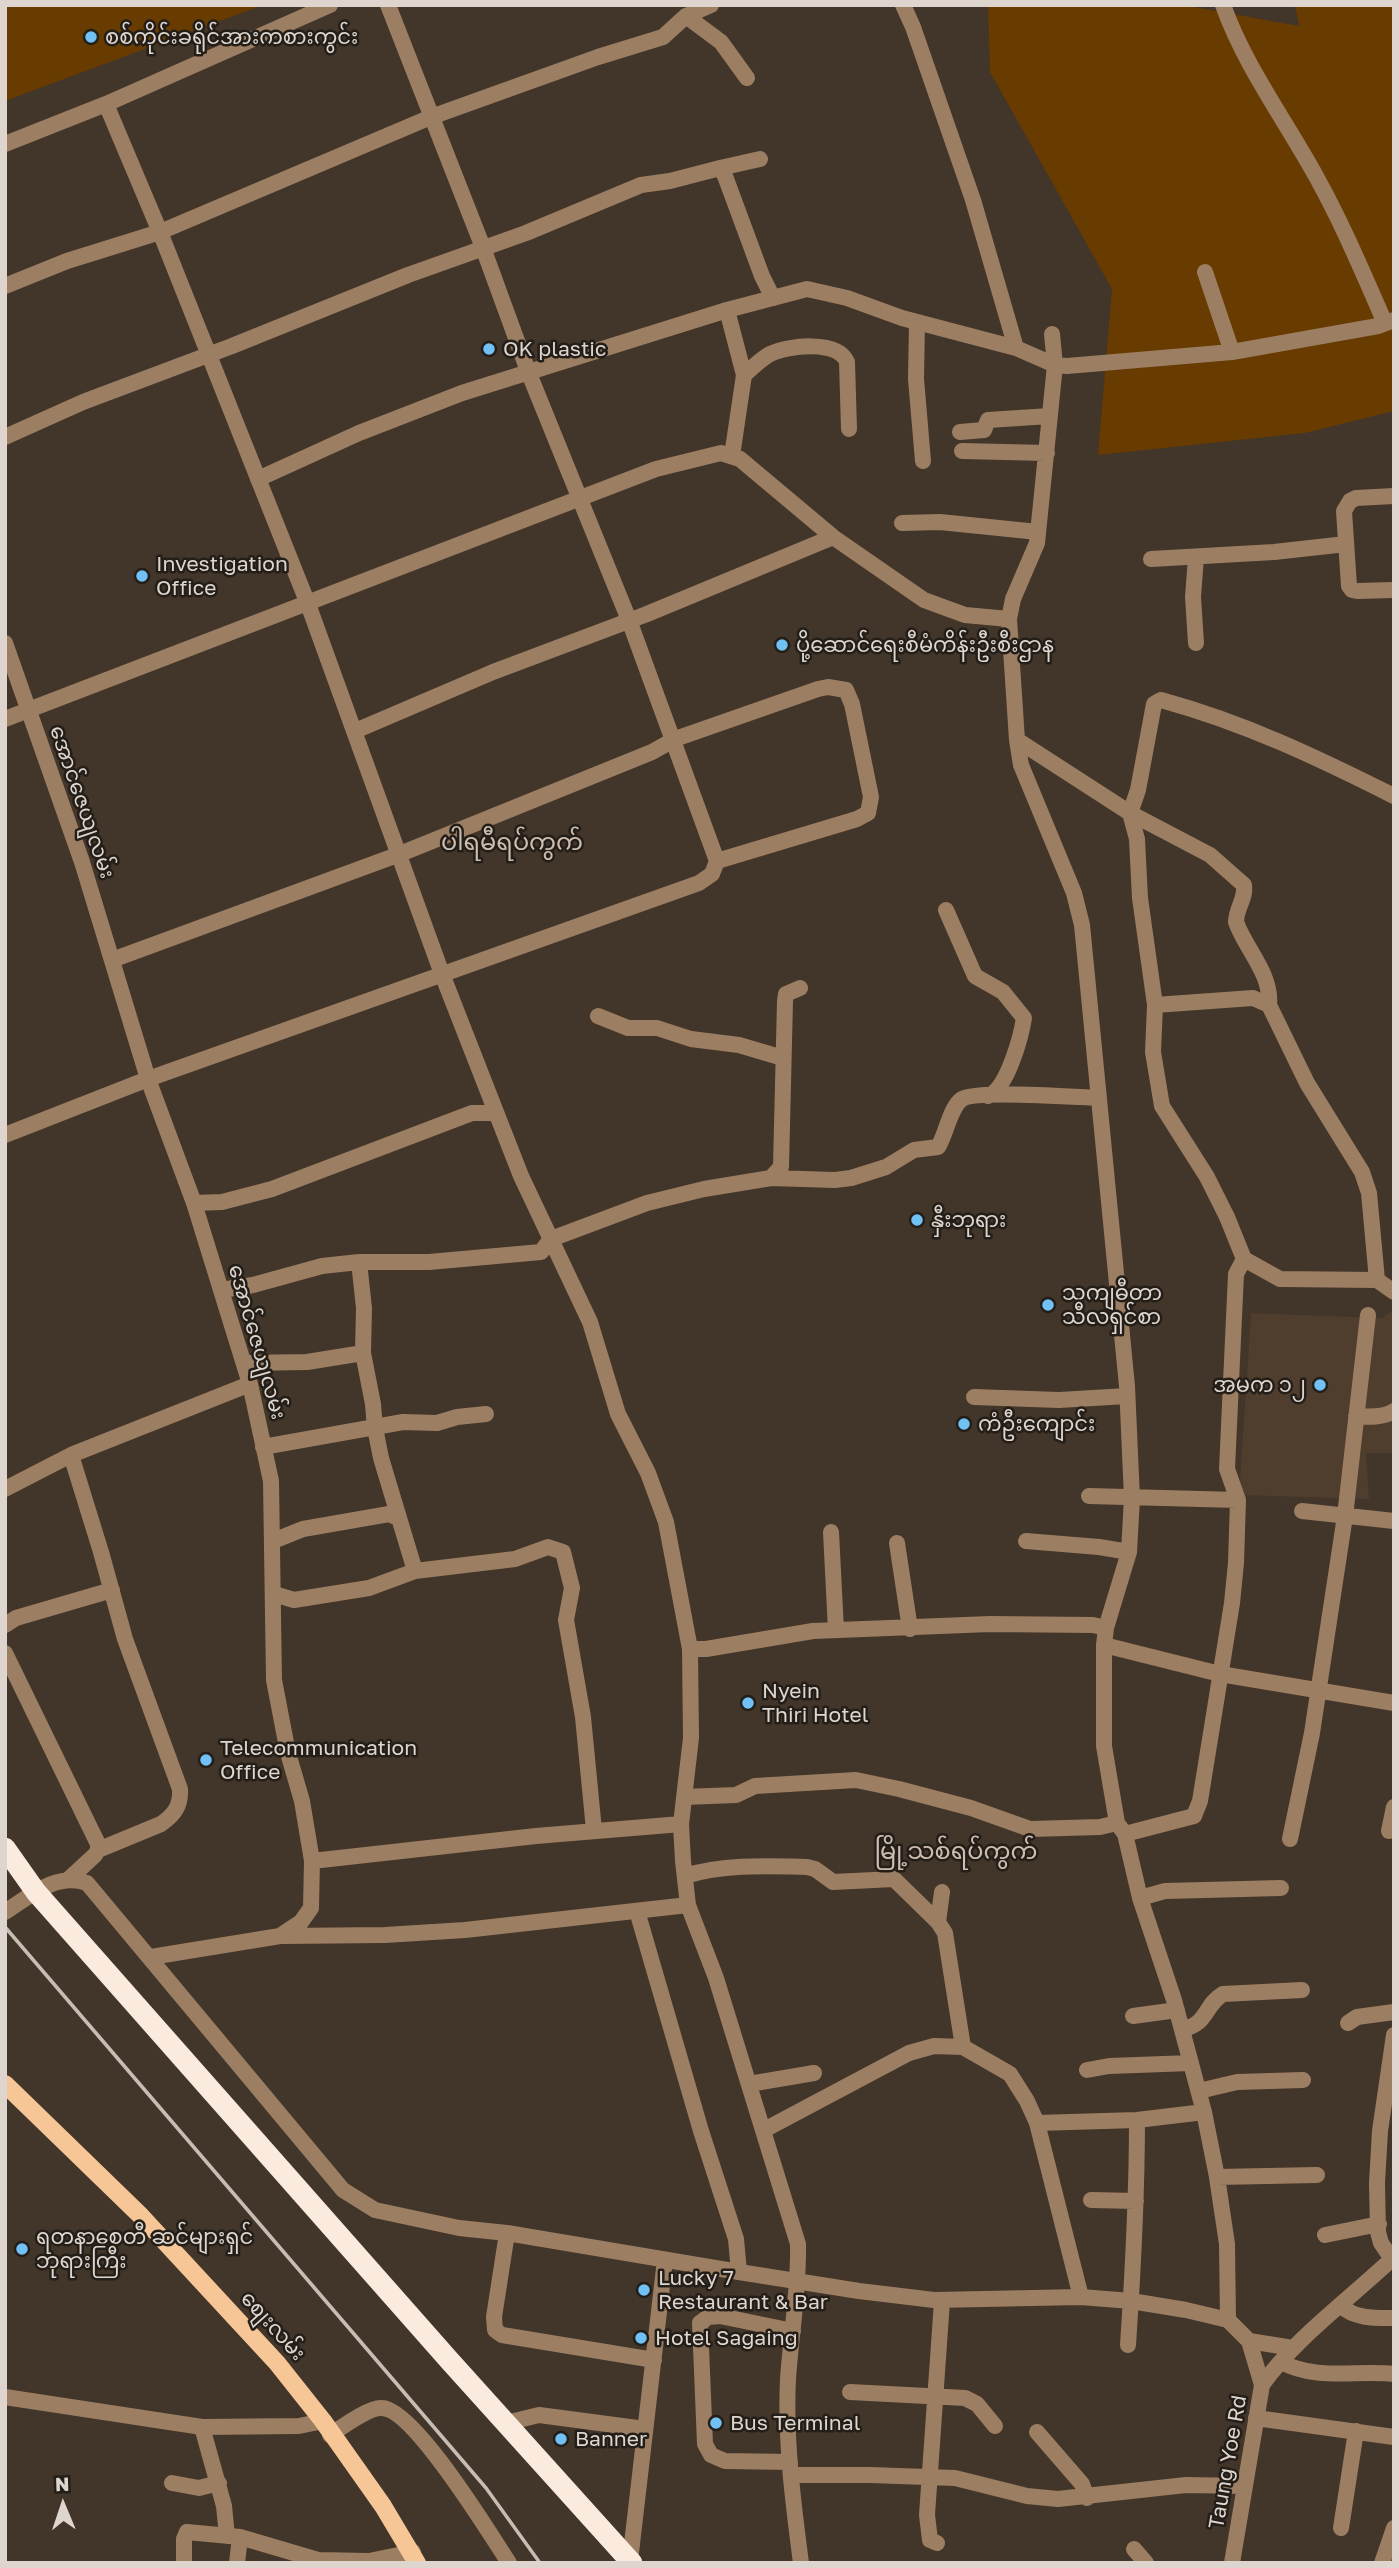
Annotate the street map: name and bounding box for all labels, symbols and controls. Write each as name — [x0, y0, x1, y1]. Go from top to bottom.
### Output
place label: စစ်ကိုင်းခရိုင်အားကစားကွင်း — [105, 24, 358, 50]
marker: စစ်ကိုင်းခရိုင်အားကစားကွင်း — [83, 29, 99, 45]
place label: OK plastic — [503, 336, 606, 362]
marker: OK plastic — [481, 341, 497, 357]
place label: Investigation Office — [156, 551, 288, 601]
marker: Investigation Office — [134, 568, 150, 584]
place label: ပို့ဆောင်ရေးစီမံကိန်းဦးစီးဌာန — [796, 632, 1054, 658]
marker: ပို့ဆောင်ရေးစီမံကိန်းဦးစီးဌာန — [774, 637, 790, 653]
street label: အောင်ဇေယျလမ်း — [44, 722, 120, 882]
district label: ပါရမီရပ်ကွက် — [441, 828, 583, 856]
place label: နှီးဘုရား — [931, 1207, 1006, 1233]
marker: နှီးဘုရား — [909, 1212, 925, 1228]
street label: အောင်ဇေယျလမ်း — [223, 1262, 291, 1422]
place label: သကျဓီတာ သီလရှင်စာ — [1062, 1280, 1162, 1330]
marker: သကျဓီတာ သီလရှင်စာ — [1040, 1297, 1056, 1313]
place label: အမက ၁၂ — [1213, 1372, 1306, 1398]
marker: အမက ၁၂ — [1312, 1377, 1328, 1393]
place label: ကံဦးကျောင်း — [978, 1411, 1095, 1437]
marker: ကံဦးကျောင်း — [956, 1416, 972, 1432]
place label: Nyein Thiri Hotel — [762, 1678, 868, 1728]
marker: Nyein Thiri Hotel — [740, 1695, 756, 1711]
place label: Telecommunication Office — [220, 1735, 417, 1785]
marker: Telecommunication Office — [198, 1752, 214, 1768]
district label: မြို့သစ်ရပ်ကွက် — [875, 1837, 1037, 1865]
place label: ရတနာစေတီ ဆင်များရှင် ဘုရားကြီး — [36, 2224, 253, 2274]
marker: ရတနာစေတီ ဆင်များရှင် ဘုရားကြီး — [14, 2241, 30, 2257]
place label: Lucky 7 Restaurant & Bar — [658, 2265, 828, 2315]
marker: Lucky 7 Restaurant & Bar — [636, 2282, 652, 2298]
street label: စျေးလမ်း — [235, 2286, 311, 2366]
place label: Hotel Sagaing — [655, 2325, 798, 2351]
marker: Hotel Sagaing — [633, 2330, 649, 2346]
street label: Taung Yoe Rd — [1204, 2393, 1252, 2531]
place label: Bus Terminal — [730, 2410, 860, 2436]
marker: Bus Terminal — [708, 2415, 724, 2431]
place label: Banner — [575, 2426, 647, 2452]
marker: Banner — [553, 2431, 569, 2447]
north arrow — [28, 2470, 98, 2540]
text: N — [55, 2472, 70, 2495]

